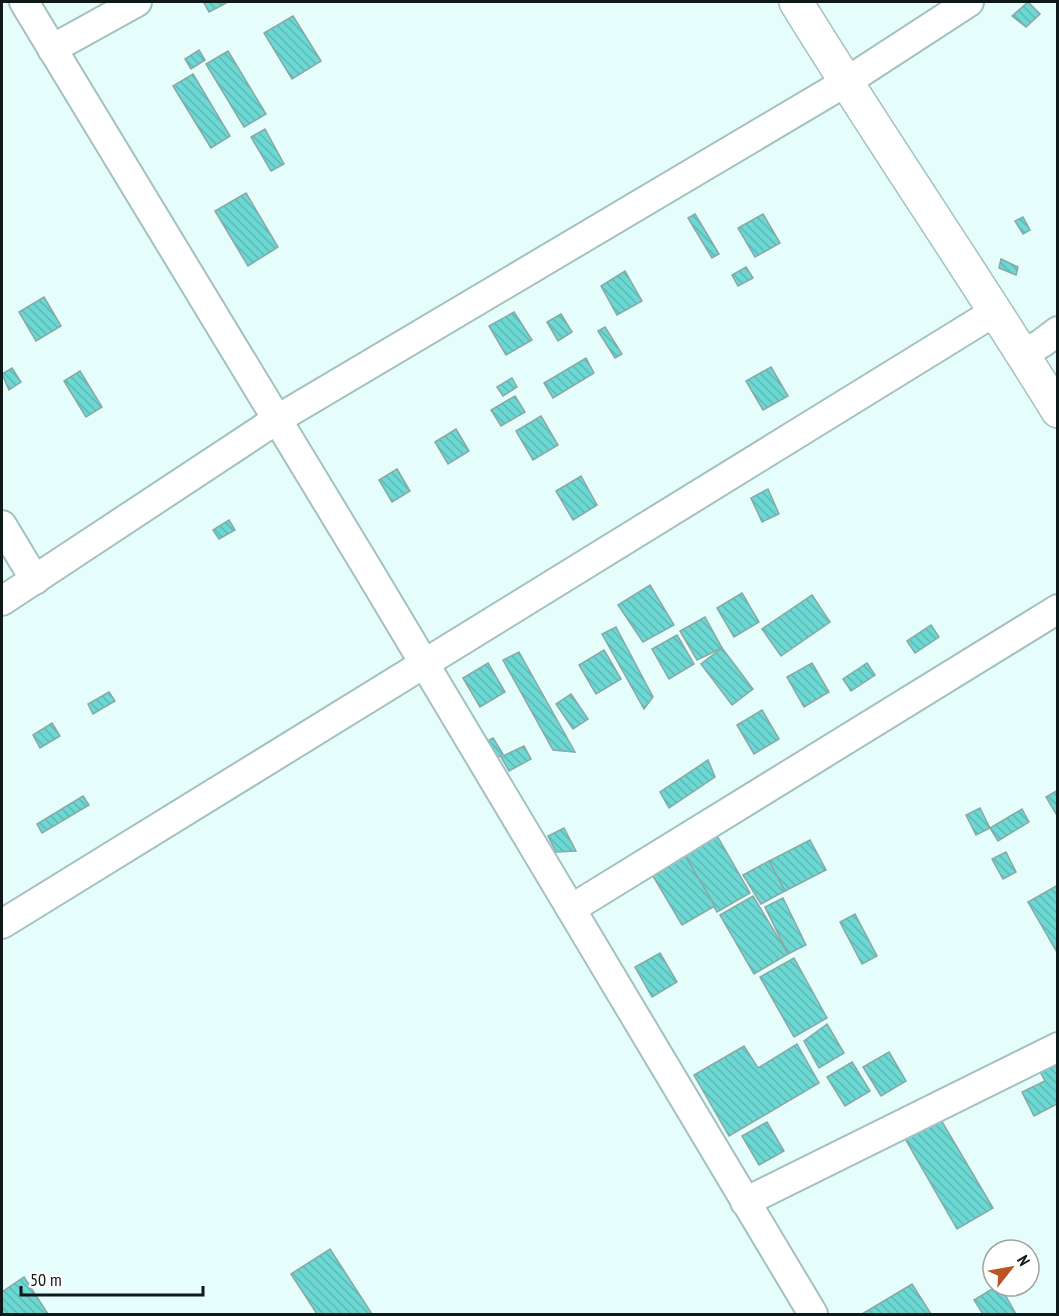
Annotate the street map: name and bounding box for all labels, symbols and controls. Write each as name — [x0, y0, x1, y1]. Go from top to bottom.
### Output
north arrow — [981, 1238, 1041, 1298]
text: N — [1013, 1251, 1035, 1269]
scale bar — [21, 1259, 202, 1297]
text: 50 m — [30, 1268, 62, 1291]

